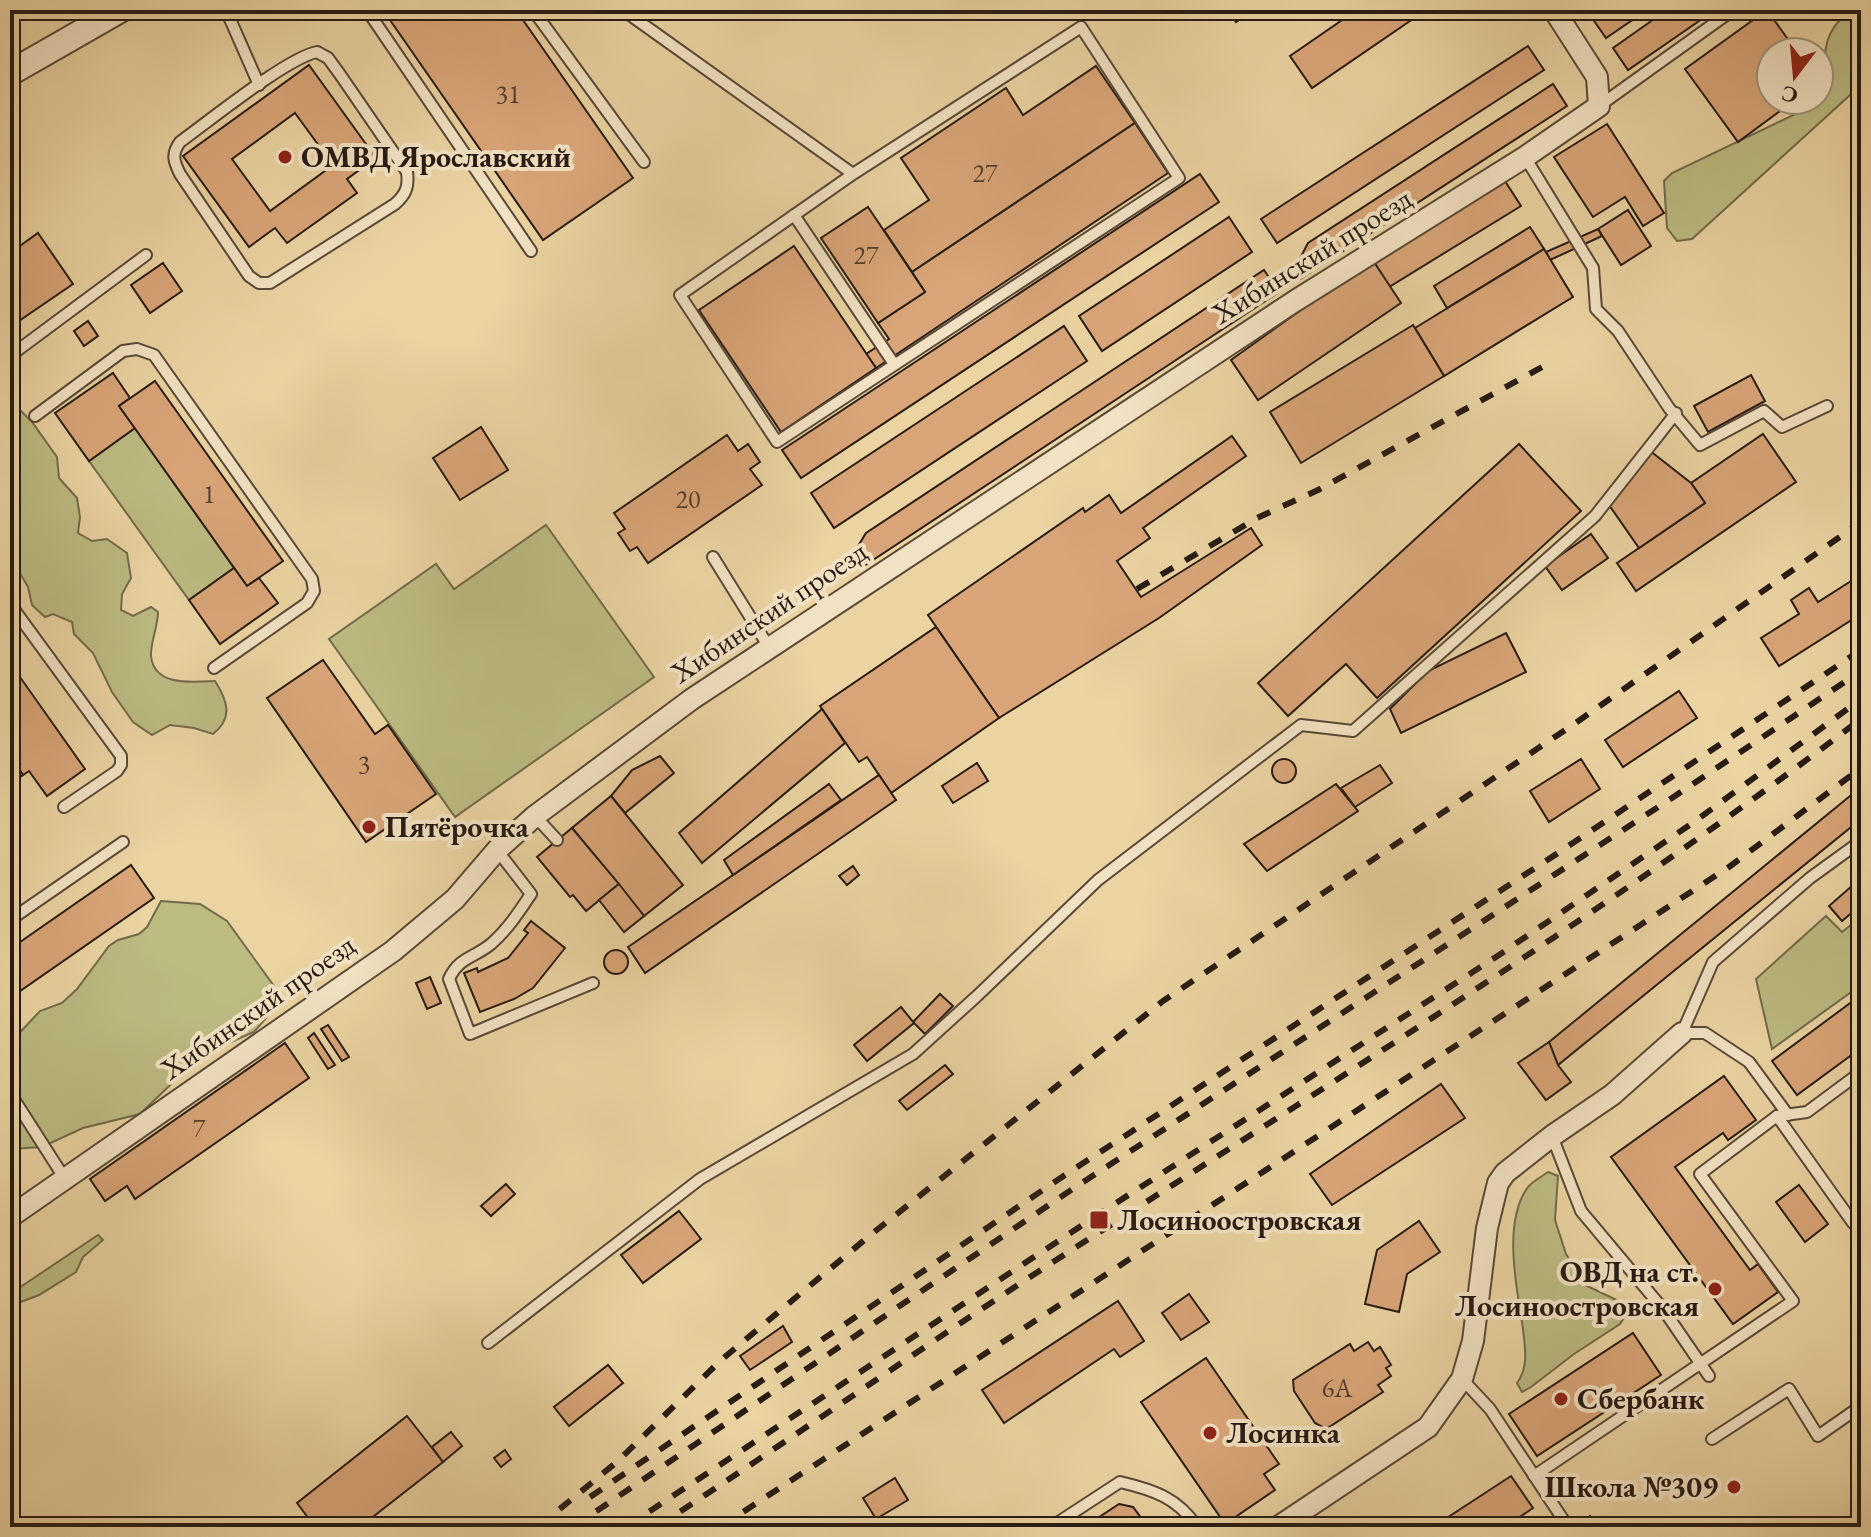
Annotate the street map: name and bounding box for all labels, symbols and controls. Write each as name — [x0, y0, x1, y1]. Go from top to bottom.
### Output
north arrow — [1755, 36, 1835, 116]
house number: 31 — [496, 77, 520, 111]
text: С — [1778, 79, 1801, 111]
place label: ОМВД Ярославский — [301, 137, 571, 176]
marker: ОМВД Ярославский — [276, 148, 294, 166]
house number: 27 — [973, 156, 998, 190]
street label: Хибинский проезд — [1204, 178, 1419, 333]
house number: 27 — [854, 238, 879, 272]
house number: 1 — [203, 477, 215, 511]
house number: 20 — [676, 482, 700, 516]
street label: Хибинский проезд — [662, 531, 875, 692]
house number: 3 — [358, 747, 370, 781]
place label: Пятёрочка — [385, 807, 529, 846]
marker: Пятёрочка — [360, 818, 378, 836]
street label: Хибинский проезд — [152, 925, 363, 1089]
house number: 7 — [193, 1111, 206, 1145]
place label: Лосиноостровская — [1117, 1200, 1361, 1239]
marker: Лосиноостровская — [1088, 1209, 1110, 1231]
place label: ОВД на ст. Лосиноостровская — [1455, 1252, 1699, 1325]
marker: ОВД на ст. Лосиноостровская — [1706, 1280, 1724, 1298]
house number: 6А — [1322, 1371, 1353, 1405]
place label: Сбербанк — [1577, 1379, 1705, 1418]
marker: Сбербанк — [1552, 1390, 1570, 1408]
place label: Лосинка — [1226, 1413, 1341, 1452]
marker: Лосинка — [1201, 1424, 1219, 1442]
place label: Школа №309 — [1545, 1467, 1718, 1506]
marker: Школа №309 — [1725, 1478, 1743, 1496]

